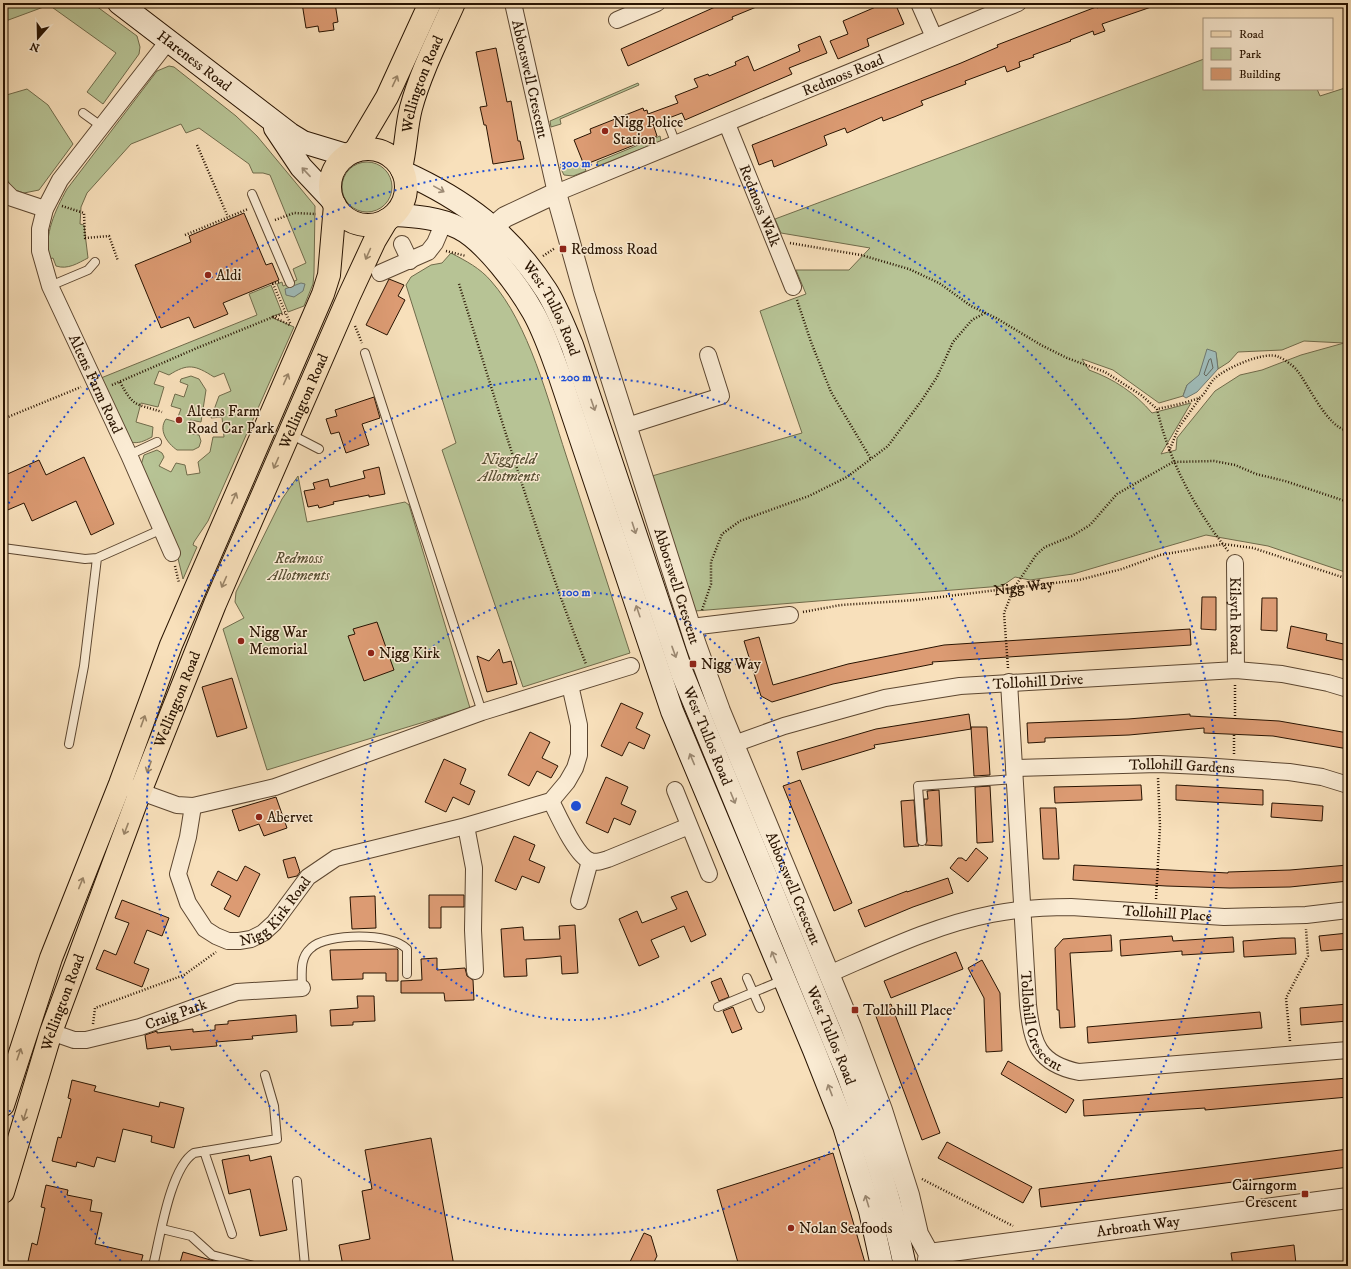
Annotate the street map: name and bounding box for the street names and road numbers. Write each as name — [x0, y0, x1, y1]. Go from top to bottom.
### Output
street label: Abbotswell Crescent — [508, 18, 553, 140]
street label: Hareness Road — [153, 26, 236, 96]
street label: Wellington Road — [397, 32, 448, 135]
street label: Redmoss Road — [799, 50, 887, 100]
street label: Redmoss Walk — [735, 162, 785, 250]
street label: West Tullos Road — [518, 256, 585, 359]
street label: Altens Farm Road — [64, 331, 127, 437]
street label: Wellington Road — [274, 350, 333, 452]
street label: Abbotswell Crescent — [650, 526, 705, 647]
street label: Nigg Way — [992, 574, 1055, 600]
street label: Kilsyth Road — [1226, 577, 1245, 656]
street label: Wellington Road — [149, 648, 205, 751]
street label: Tollohill Drive — [992, 669, 1084, 694]
street label: West Tullos Road — [679, 683, 737, 789]
street label: Tollohill Gardens — [1129, 754, 1236, 778]
street label: Abbotswell Crescent — [762, 829, 826, 948]
street label: Nigg Kirk Road — [238, 872, 315, 950]
street label: Tollohill Place — [1122, 901, 1213, 926]
street label: Wellington Road — [36, 951, 89, 1054]
street label: Tollohill Crescent — [1017, 970, 1065, 1076]
street label: West Tullos Road — [802, 982, 860, 1088]
street label: Craig Park — [142, 994, 210, 1034]
street label: Arbroath Way — [1095, 1211, 1182, 1241]

